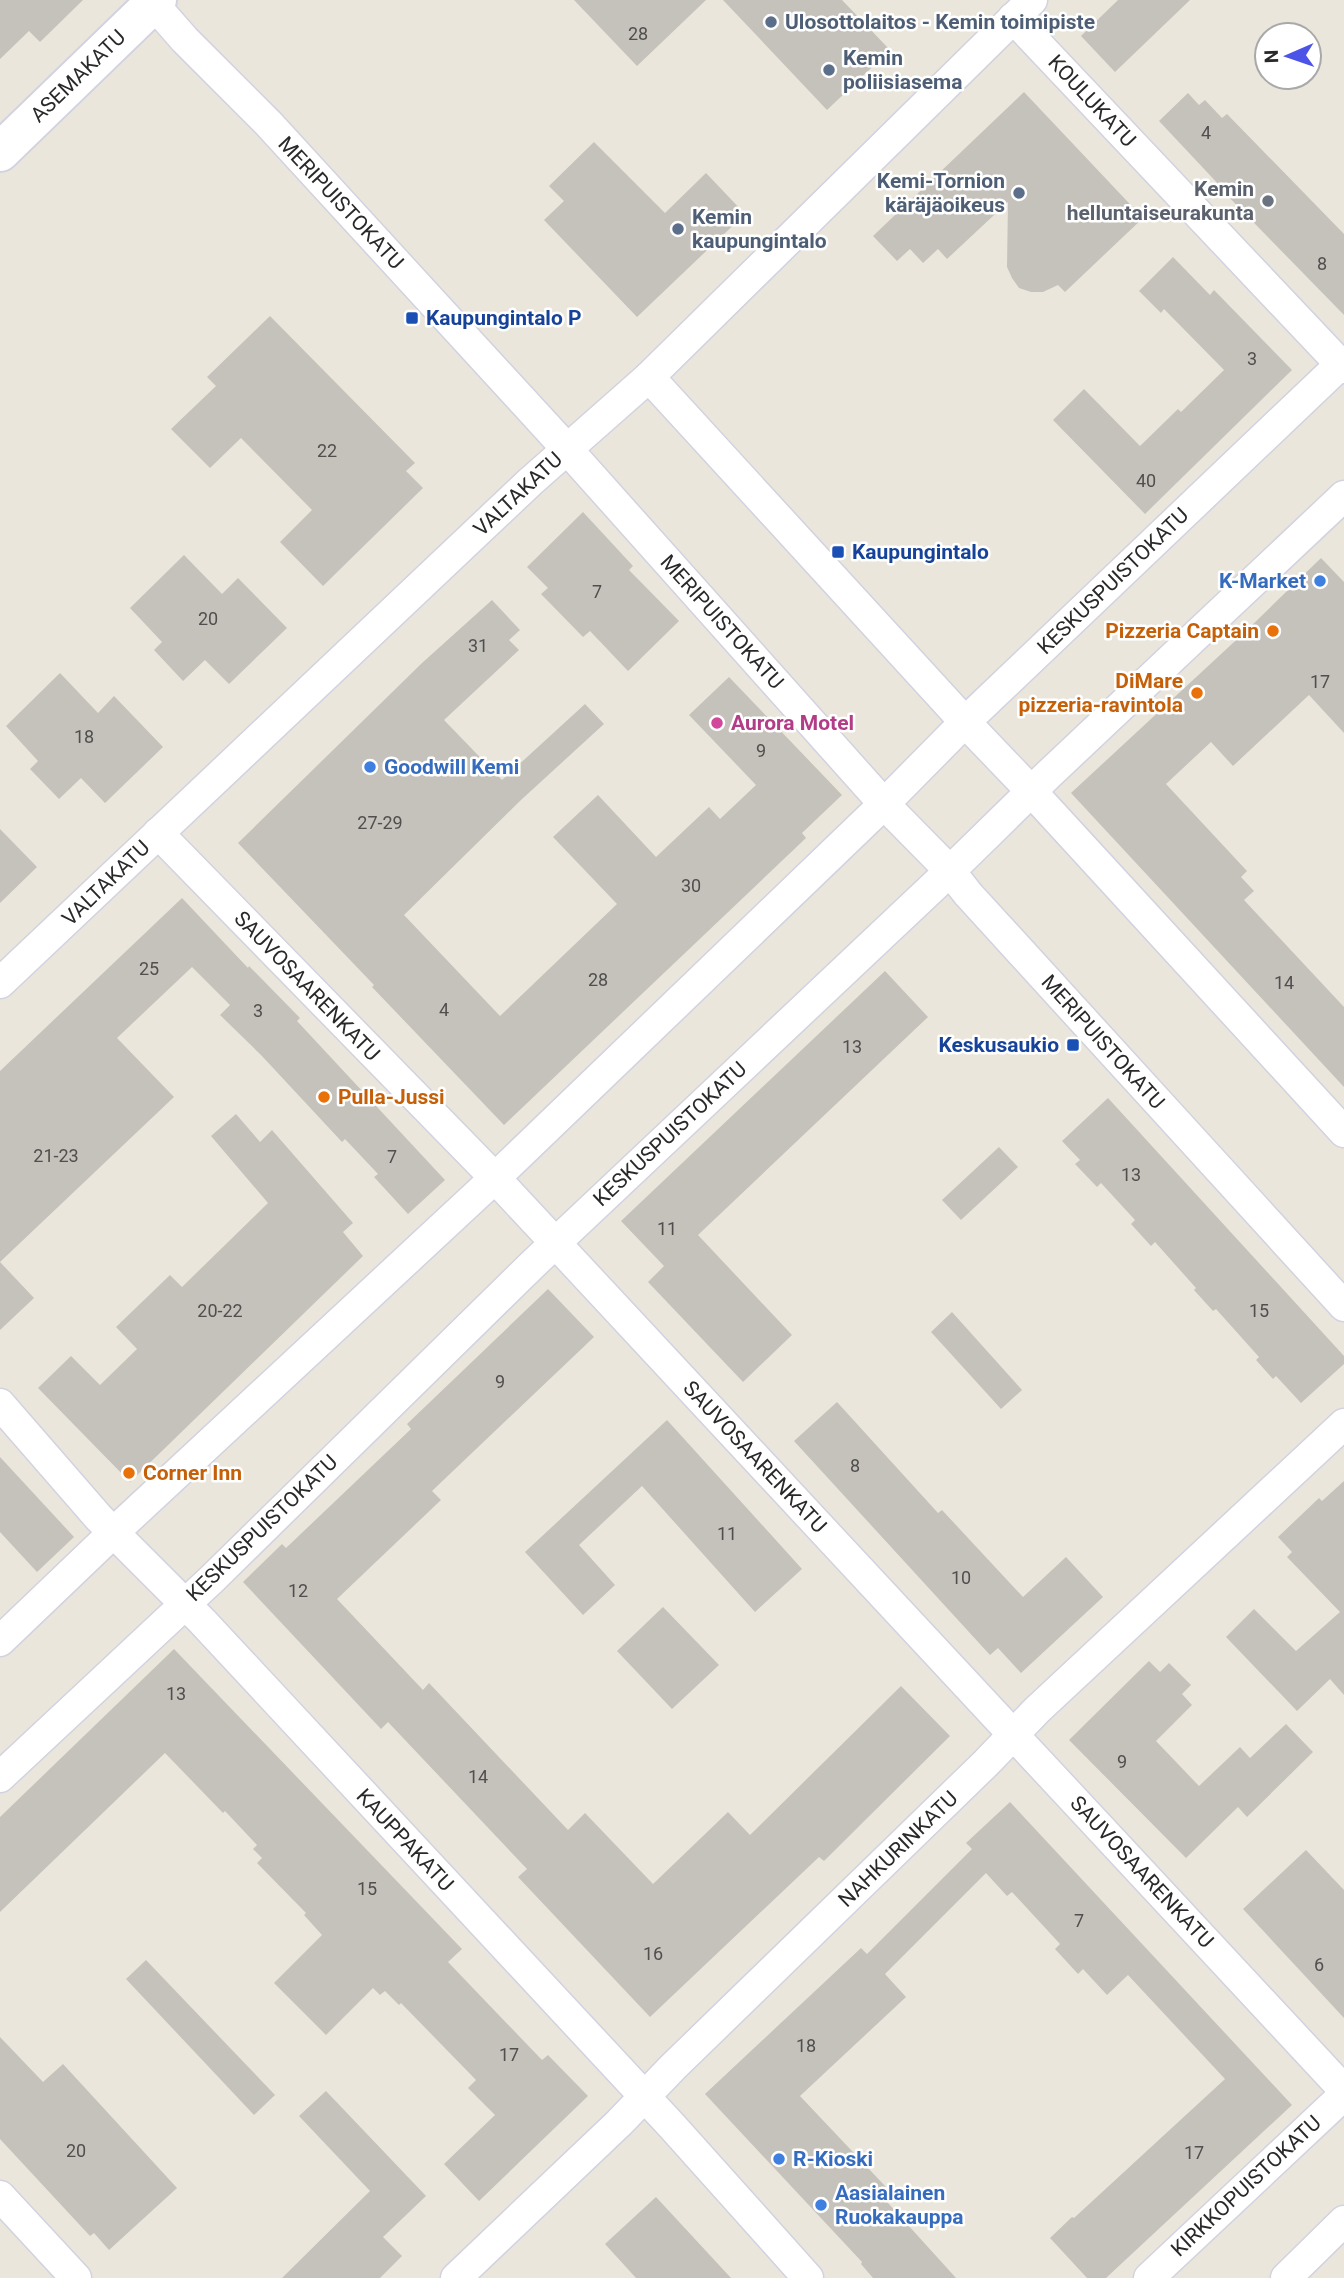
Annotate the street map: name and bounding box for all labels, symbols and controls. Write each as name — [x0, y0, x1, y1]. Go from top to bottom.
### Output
place label: Ulosottolaitos - Kemin toimipiste — [785, 10, 1095, 34]
marker: Ulosottolaitos - Kemin toimipiste — [763, 14, 779, 30]
north arrow — [1253, 21, 1323, 91]
house number: 28 — [628, 23, 648, 44]
street label: ASEMAKATU — [26, 25, 130, 127]
place label: Kemin poliisiasema — [843, 46, 962, 94]
text: N — [1260, 49, 1283, 64]
street label: KOULUKATU — [1043, 50, 1141, 152]
marker: Kemin poliisiasema — [821, 62, 837, 78]
house number: 4 — [1201, 122, 1211, 143]
street label: MERIPUISTOKATU — [273, 132, 409, 274]
place label: Kemi-Tornion käräjäoikeus — [877, 169, 1005, 217]
place label: Kemin helluntaiseurakunta — [1067, 177, 1254, 225]
marker: Kemi-Tornion käräjäoikeus — [1011, 185, 1027, 201]
marker: Kemin helluntaiseurakunta — [1260, 193, 1276, 209]
place label: Kemin kaupungintalo — [692, 205, 827, 253]
marker: Kemin kaupungintalo — [670, 221, 686, 237]
house number: 8 — [1317, 253, 1327, 274]
place label: Kaupungintalo P — [426, 306, 582, 330]
marker: Kaupungintalo P — [404, 310, 420, 326]
house number: 3 — [1247, 348, 1257, 369]
house number: 22 — [317, 440, 337, 461]
street label: VALTAKATU — [469, 447, 567, 541]
house number: 40 — [1136, 470, 1156, 491]
street label: KESKUSPUISTOKATU — [1033, 503, 1193, 659]
place label: Kaupungintalo — [852, 540, 989, 564]
marker: Kaupungintalo — [830, 544, 846, 560]
street label: MERIPUISTOKATU — [655, 550, 789, 694]
place label: K-Market — [1219, 569, 1306, 593]
marker: K-Market — [1312, 573, 1328, 589]
house number: 7 — [592, 581, 602, 602]
house number: 20 — [198, 608, 218, 629]
place label: Pizzeria Captain — [1105, 619, 1259, 643]
marker: Pizzeria Captain — [1265, 623, 1281, 639]
house number: 31 — [468, 635, 488, 656]
place label: DiMare pizzeria-ravintola — [1018, 669, 1183, 717]
house number: 17 — [1310, 671, 1330, 692]
marker: DiMare pizzeria-ravintola — [1189, 685, 1205, 701]
place label: Aurora Motel — [731, 711, 854, 735]
marker: Aurora Motel — [709, 715, 725, 731]
house number: 18 — [74, 726, 94, 747]
house number: 9 — [756, 740, 766, 761]
place label: Goodwill Kemi — [384, 755, 519, 779]
marker: Goodwill Kemi — [362, 759, 378, 775]
house number: 27-29 — [357, 812, 403, 833]
street label: VALTAKATU — [57, 835, 155, 931]
house number: 30 — [681, 875, 701, 896]
street label: SAUVOSAARENKATU — [229, 906, 385, 1066]
house number: 25 — [139, 958, 159, 979]
house number: 28 — [588, 969, 608, 990]
street label: MERIPUISTOKATU — [1036, 970, 1170, 1114]
house number: 14 — [1274, 972, 1294, 993]
house number: 4 — [439, 999, 449, 1020]
house number: 3 — [253, 1000, 263, 1021]
place label: Keskusaukio — [938, 1033, 1059, 1057]
house number: 13 — [842, 1036, 862, 1057]
marker: Keskusaukio — [1065, 1037, 1081, 1053]
street label: KESKUSPUISTOKATU — [589, 1057, 751, 1211]
place label: Pulla-Jussi — [338, 1085, 445, 1109]
marker: Pulla-Jussi — [316, 1089, 332, 1105]
house number: 21-23 — [33, 1145, 79, 1166]
house number: 7 — [387, 1146, 397, 1167]
house number: 13 — [1121, 1164, 1141, 1185]
house number: 11 — [657, 1218, 677, 1239]
house number: 20-22 — [197, 1300, 243, 1321]
house number: 15 — [1249, 1300, 1269, 1321]
house number: 9 — [495, 1371, 505, 1392]
street label: SAUVOSAARENKATU — [678, 1376, 832, 1538]
street label: KESKUSPUISTOKATU — [182, 1450, 342, 1606]
house number: 8 — [850, 1455, 860, 1476]
place label: Corner Inn — [143, 1461, 242, 1485]
marker: Corner Inn — [121, 1465, 137, 1481]
house number: 11 — [717, 1523, 737, 1544]
house number: 10 — [951, 1567, 971, 1588]
house number: 12 — [288, 1580, 308, 1601]
house number: 13 — [166, 1683, 186, 1704]
house number: 9 — [1117, 1751, 1127, 1772]
house number: 14 — [468, 1766, 488, 1787]
street label: KAUPPAKATU — [352, 1784, 458, 1896]
street label: NAHKURINKATU — [834, 1786, 962, 1912]
street label: SAUVOSAARENKATU — [1065, 1791, 1219, 1953]
house number: 15 — [357, 1878, 377, 1899]
house number: 7 — [1074, 1910, 1084, 1931]
house number: 16 — [643, 1943, 663, 1964]
house number: 6 — [1314, 1954, 1324, 1975]
house number: 18 — [796, 2035, 816, 2056]
house number: 17 — [499, 2044, 519, 2065]
street label: KIRKKOPUISTOKATU — [1166, 2110, 1326, 2262]
house number: 20 — [66, 2140, 86, 2161]
house number: 17 — [1184, 2142, 1204, 2163]
place label: R-Kioski — [793, 2147, 873, 2171]
marker: R-Kioski — [771, 2151, 787, 2167]
place label: Aasialainen Ruokakauppa — [835, 2181, 964, 2229]
marker: Aasialainen Ruokakauppa — [813, 2197, 829, 2213]

